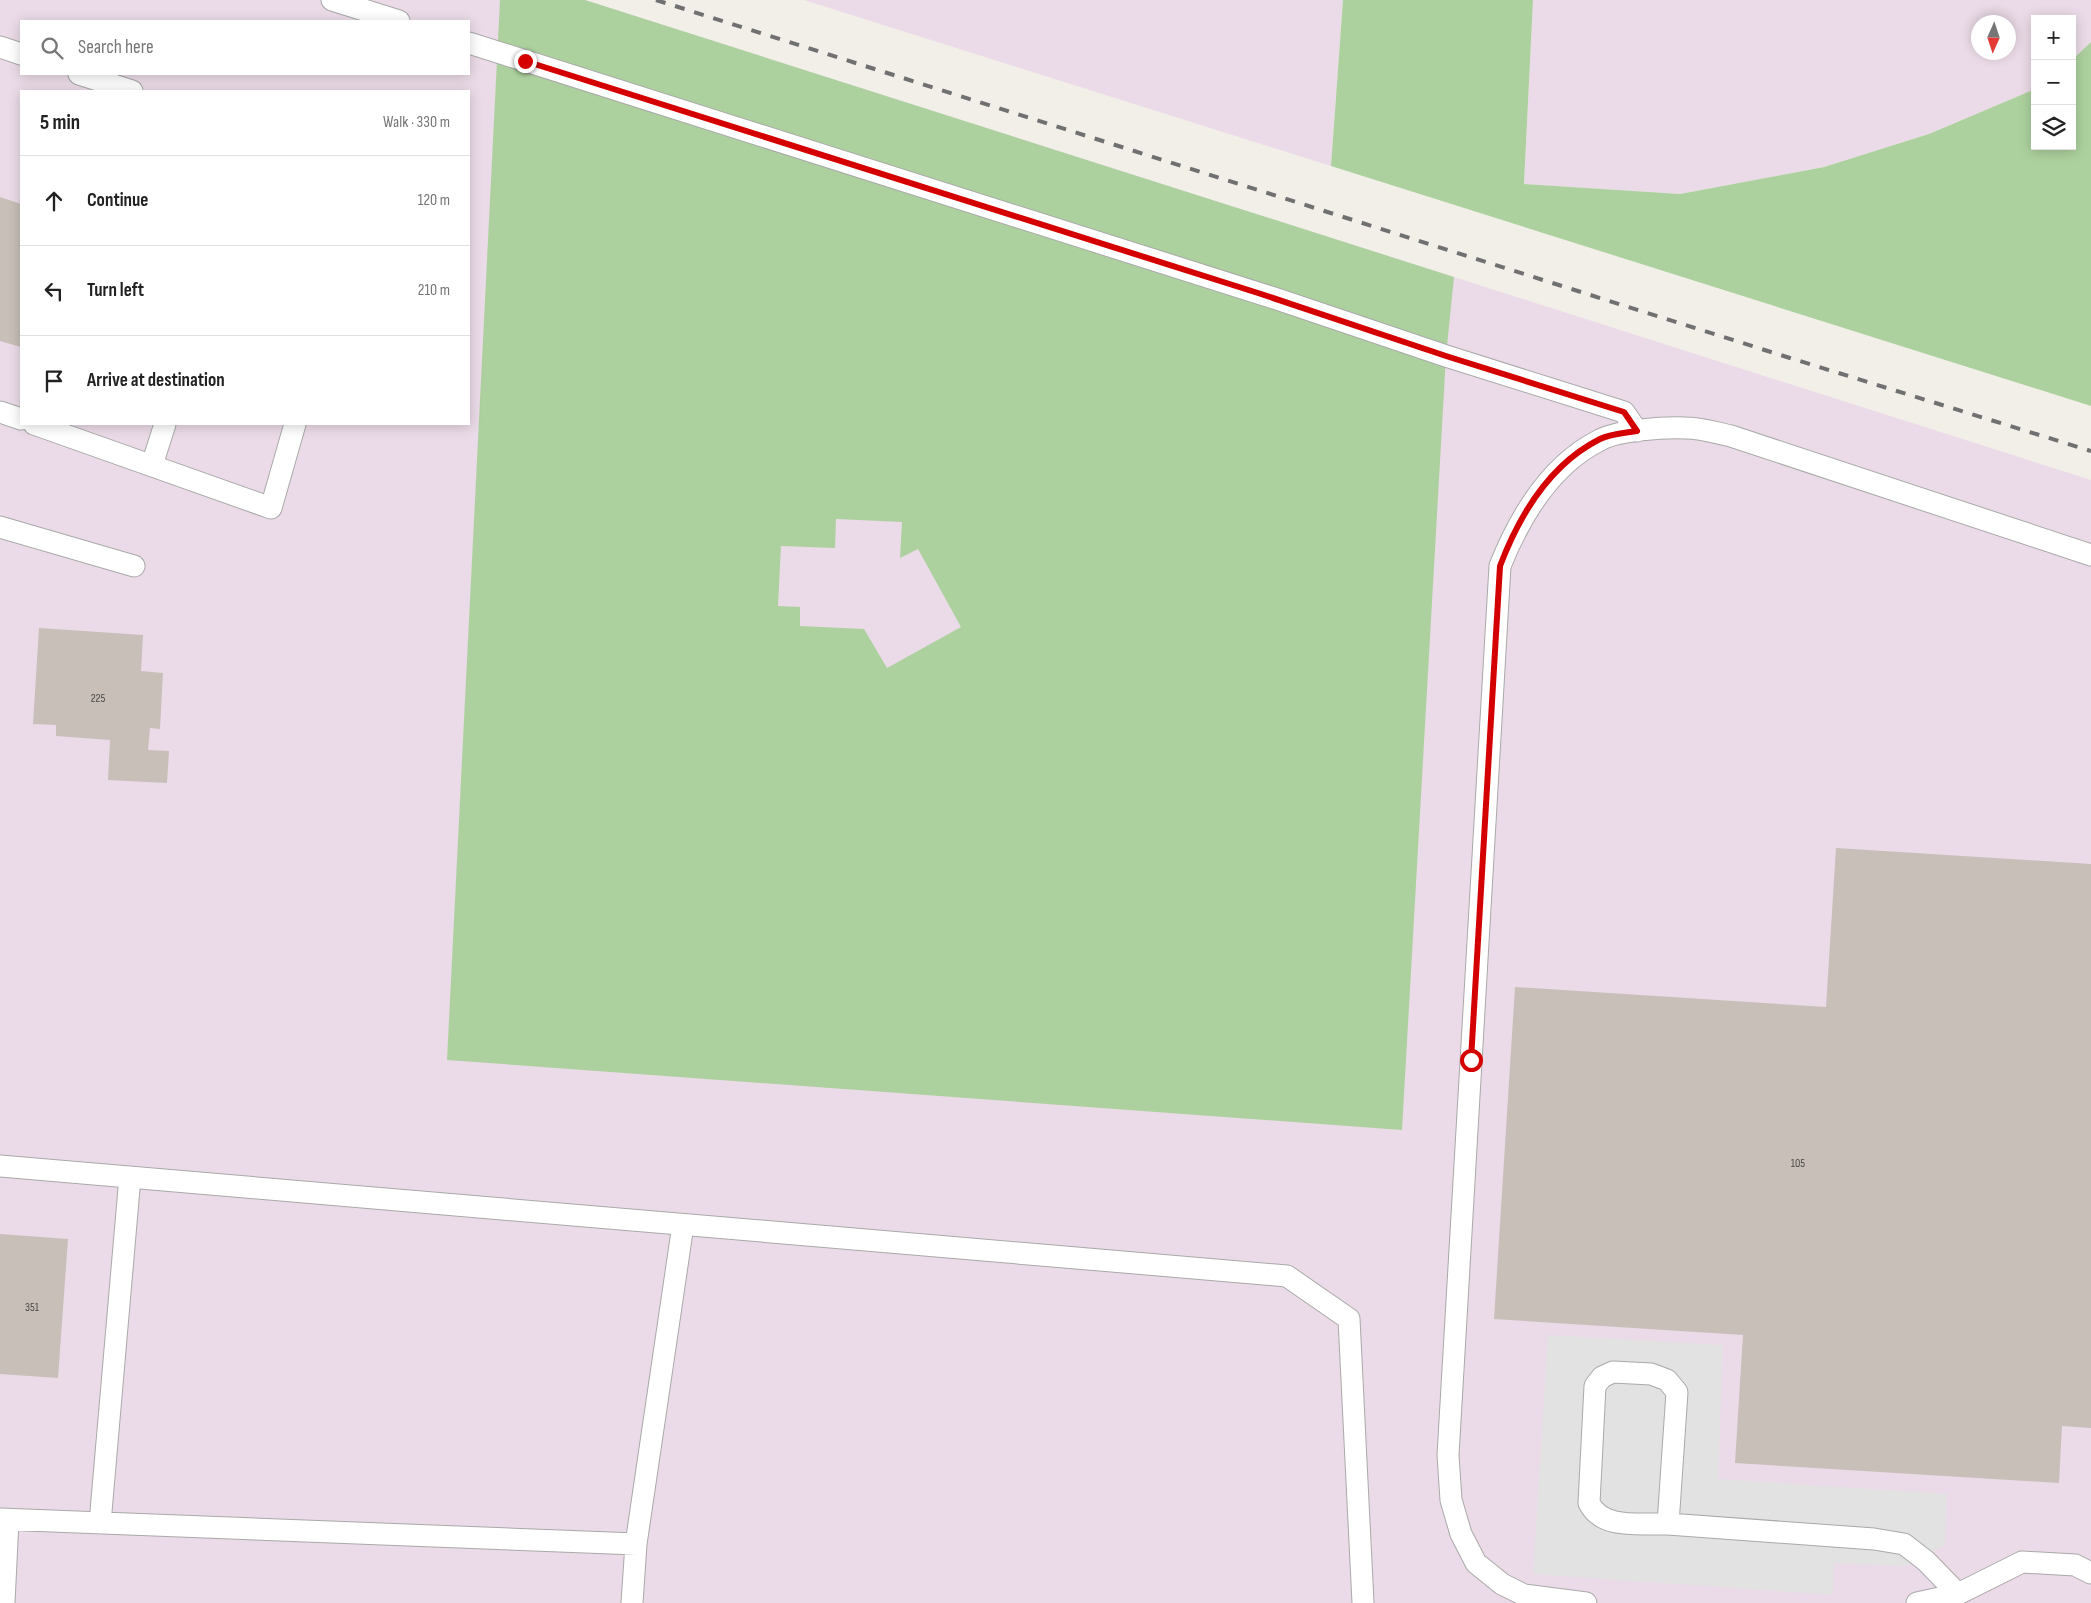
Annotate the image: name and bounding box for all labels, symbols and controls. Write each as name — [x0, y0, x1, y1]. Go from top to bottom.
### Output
north arrow — [1971, 15, 2016, 60]
map controls — [2031, 15, 2076, 150]
button: + — [2031, 15, 2076, 60]
search box — [20, 20, 470, 75]
icon: search — [38, 34, 66, 62]
text: Search here — [78, 36, 154, 59]
route end — [514, 50, 537, 73]
button: − — [2031, 60, 2076, 105]
button: layers — [2031, 105, 2076, 150]
text: 5 min — [40, 110, 80, 135]
text: Walk · 330 m — [383, 113, 450, 132]
icon: ahead — [40, 187, 68, 215]
text: Continue — [87, 189, 148, 212]
text: 120 m — [418, 191, 450, 210]
icon: left — [40, 277, 68, 305]
text: Turn left — [87, 279, 144, 302]
text: 210 m — [418, 281, 450, 300]
icon: arrive — [40, 367, 68, 395]
text: Arrive at destination — [87, 369, 225, 392]
house number: 225 — [91, 691, 106, 706]
route start — [1460, 1049, 1483, 1072]
house number: 105 — [1791, 1156, 1805, 1171]
house number: 351 — [25, 1300, 40, 1315]

